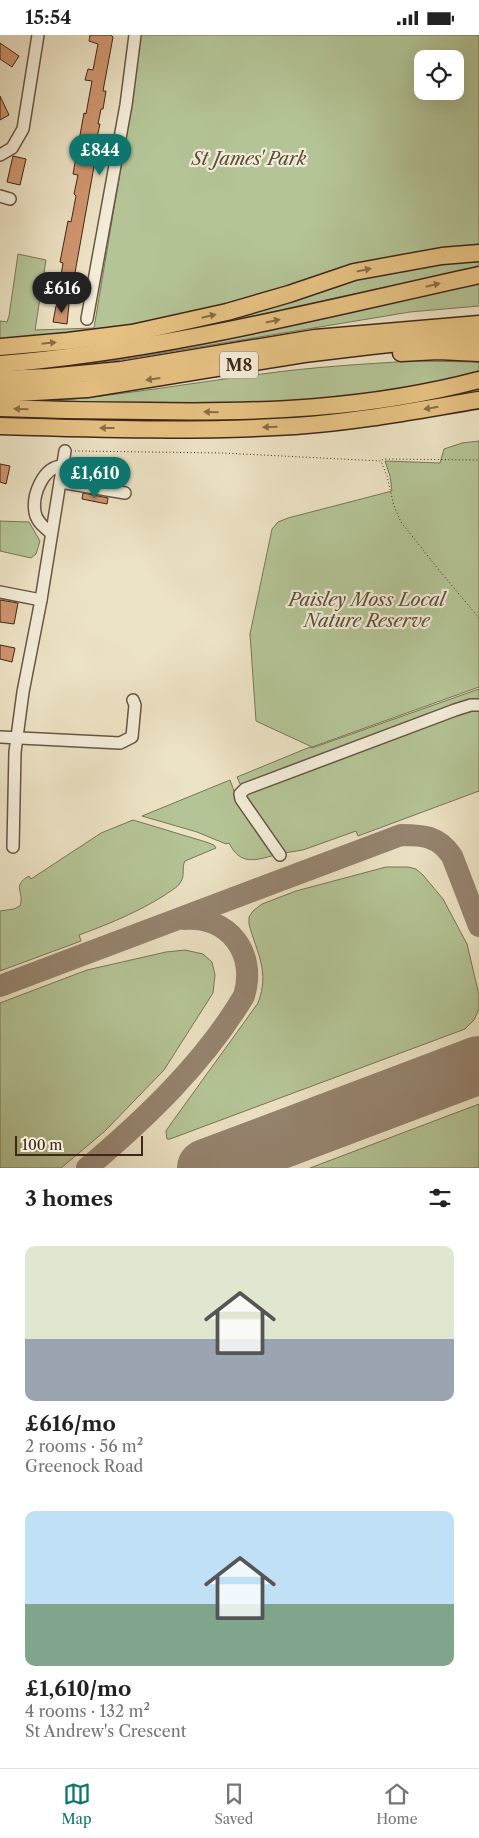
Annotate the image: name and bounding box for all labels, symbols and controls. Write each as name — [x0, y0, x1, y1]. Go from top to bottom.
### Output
text: 15:54 — [25, 6, 71, 29]
map controls — [414, 50, 464, 100]
button: locate — [414, 50, 464, 100]
pin: £844 — [70, 133, 130, 176]
text: £844 — [80, 140, 120, 160]
park label: St James' Park — [191, 148, 307, 170]
one-way arrow — [357, 266, 373, 274]
pin: £616 — [32, 271, 92, 314]
text: £616 — [43, 278, 81, 298]
one-way arrow — [426, 281, 441, 289]
one-way arrow — [201, 312, 216, 320]
one-way arrow — [265, 317, 280, 325]
one-way arrow — [41, 339, 57, 347]
road number: M8 — [220, 351, 258, 379]
one-way arrow — [145, 375, 161, 383]
one-way arrow — [423, 404, 439, 412]
one-way arrow — [13, 405, 29, 413]
one-way arrow — [203, 408, 219, 416]
one-way arrow — [261, 423, 277, 431]
one-way arrow — [99, 424, 115, 432]
pin: £1,610 — [54, 457, 136, 499]
text: £1,610 — [70, 463, 120, 483]
park label: Paisley Moss Local Nature Reserve — [287, 589, 448, 632]
scale bar — [15, 1133, 142, 1156]
text: 100 m — [22, 1136, 62, 1154]
icon: filters — [426, 1184, 454, 1212]
text: 3 homes — [25, 1186, 113, 1211]
icon: home — [195, 1278, 285, 1368]
text: £616/mo — [25, 1411, 116, 1436]
text: 2 rooms · 56 m² — [25, 1436, 143, 1456]
text: Greenock Road — [25, 1456, 143, 1476]
icon: home — [195, 1543, 285, 1633]
text: £1,610/mo — [25, 1676, 131, 1701]
text: 4 rooms · 132 m² — [25, 1701, 150, 1721]
text: St Andrew's Crescent — [25, 1721, 186, 1741]
tab: Map — [61, 1780, 92, 1828]
tab: Saved — [215, 1780, 253, 1828]
tab: Home — [376, 1780, 417, 1828]

